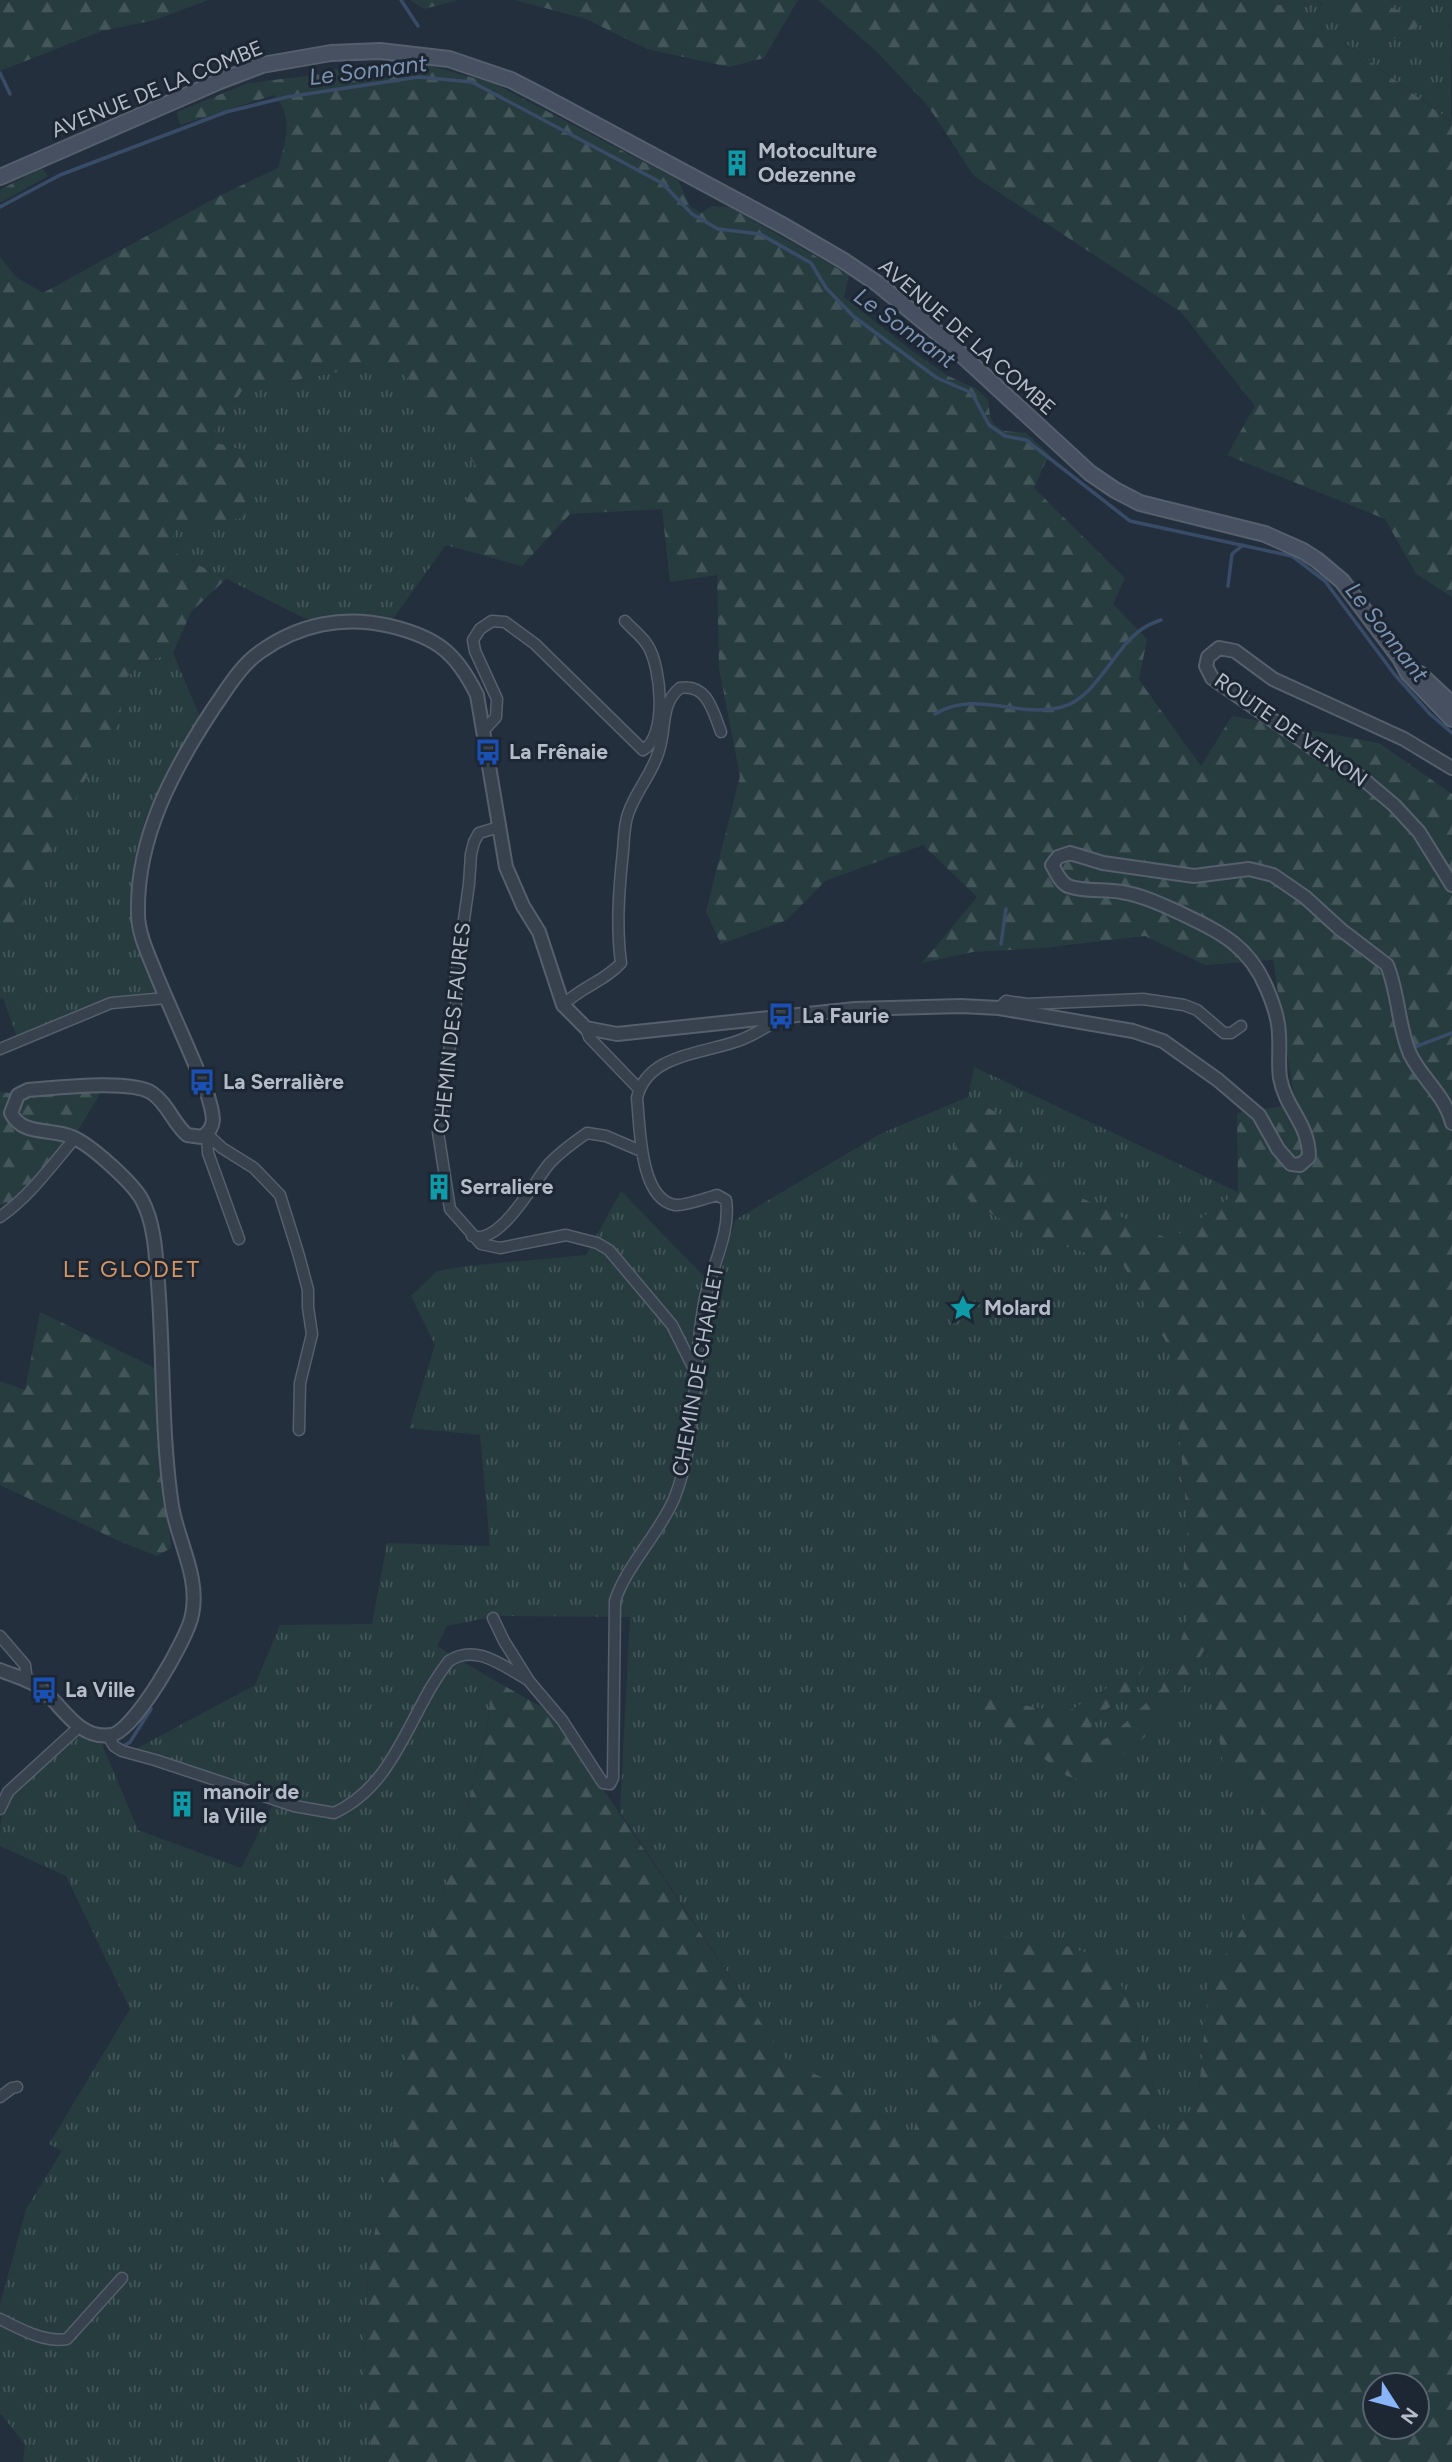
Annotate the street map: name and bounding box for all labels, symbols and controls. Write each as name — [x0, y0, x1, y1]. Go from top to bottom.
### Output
street label: AVENUE DE LA COMBE — [47, 35, 266, 142]
water label: Le Sonnant — [307, 49, 429, 91]
place label: Motoculture Odezenne — [758, 138, 878, 187]
building icon: Motoculture Odezenne — [722, 148, 752, 178]
street label: AVENUE DE LA COMBE — [874, 253, 1061, 420]
water label: Le Sonnant — [849, 282, 961, 374]
water label: Le Sonnant — [1339, 577, 1435, 687]
street label: ROUTE DE VENON — [1210, 667, 1373, 792]
bus stop icon: La Frênaie — [473, 737, 503, 767]
place label: La Frênaie — [509, 739, 608, 764]
street label: CHEMIN DES FAURES — [428, 921, 475, 1135]
bus stop icon: La Faurie — [766, 1001, 796, 1031]
place label: La Faurie — [802, 1003, 890, 1028]
bus stop icon: La Serralière — [187, 1067, 217, 1097]
place label: La Serralière — [223, 1069, 344, 1094]
building icon: Serraliere — [424, 1172, 454, 1202]
place label: Serraliere — [460, 1174, 554, 1199]
district label: LE GLODET — [63, 1255, 201, 1283]
street label: CHEMIN DE CHARLET — [667, 1263, 728, 1478]
place icon: Molard — [948, 1293, 978, 1323]
place label: Molard — [984, 1295, 1051, 1320]
bus stop icon: La Ville — [29, 1675, 59, 1705]
place label: La Ville — [65, 1677, 135, 1702]
place label: manoir de la Ville — [203, 1779, 300, 1828]
building icon: manoir de la Ville — [167, 1789, 197, 1819]
north arrow — [1361, 2371, 1431, 2441]
text: N — [1396, 2403, 1423, 2428]

